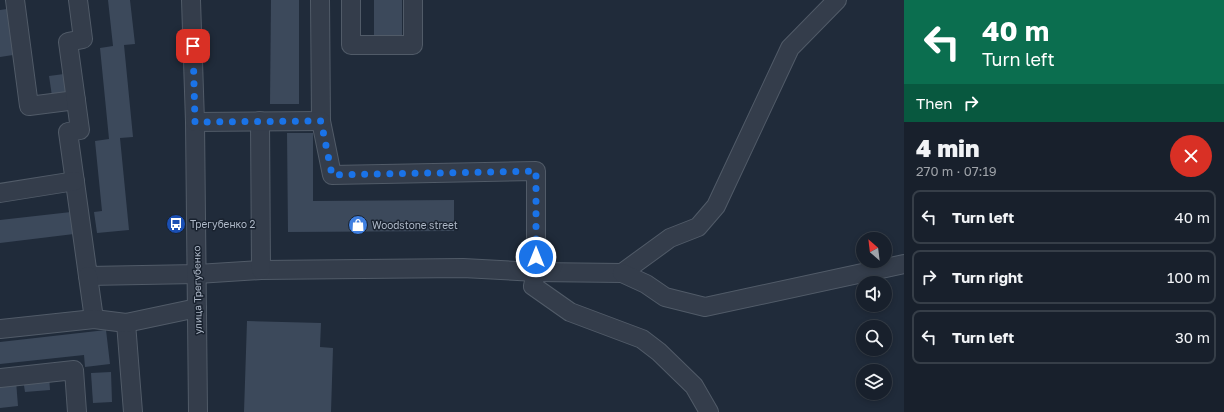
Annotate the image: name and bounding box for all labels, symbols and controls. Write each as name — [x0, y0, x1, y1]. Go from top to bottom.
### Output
text: 40 m — [982, 14, 1049, 47]
icon: left — [916, 16, 968, 68]
pin — [176, 29, 210, 63]
icon: arrive — [182, 35, 204, 57]
text: Turn left — [982, 48, 1055, 70]
icon: right — [960, 92, 982, 114]
text: Then — [916, 94, 952, 112]
text: 4 min — [916, 133, 980, 162]
button: close — [1170, 135, 1212, 177]
text: 270 m · 07:19 — [916, 163, 997, 179]
icon: left — [918, 206, 940, 228]
text: Turn left — [952, 208, 1014, 226]
text: 40 m — [1175, 208, 1210, 226]
bus stop icon: Трегубенко 2 — [165, 213, 187, 235]
shop icon: Woodstone street — [347, 214, 369, 236]
place label: Трегубенко 2 — [190, 218, 256, 230]
place label: Woodstone street — [372, 219, 458, 231]
north arrow — [856, 232, 892, 268]
map controls — [856, 232, 892, 400]
position arrow — [515, 236, 557, 278]
street label: улица Трегубенко — [190, 245, 204, 335]
icon: right — [918, 266, 940, 288]
text: Turn right — [952, 268, 1023, 286]
text: 100 m — [1167, 268, 1210, 286]
button: sound — [856, 276, 892, 312]
button: search — [856, 320, 892, 356]
icon: left — [918, 326, 940, 348]
text: Turn left — [952, 328, 1014, 346]
text: 30 m — [1175, 328, 1210, 346]
button: layers — [856, 364, 892, 400]

